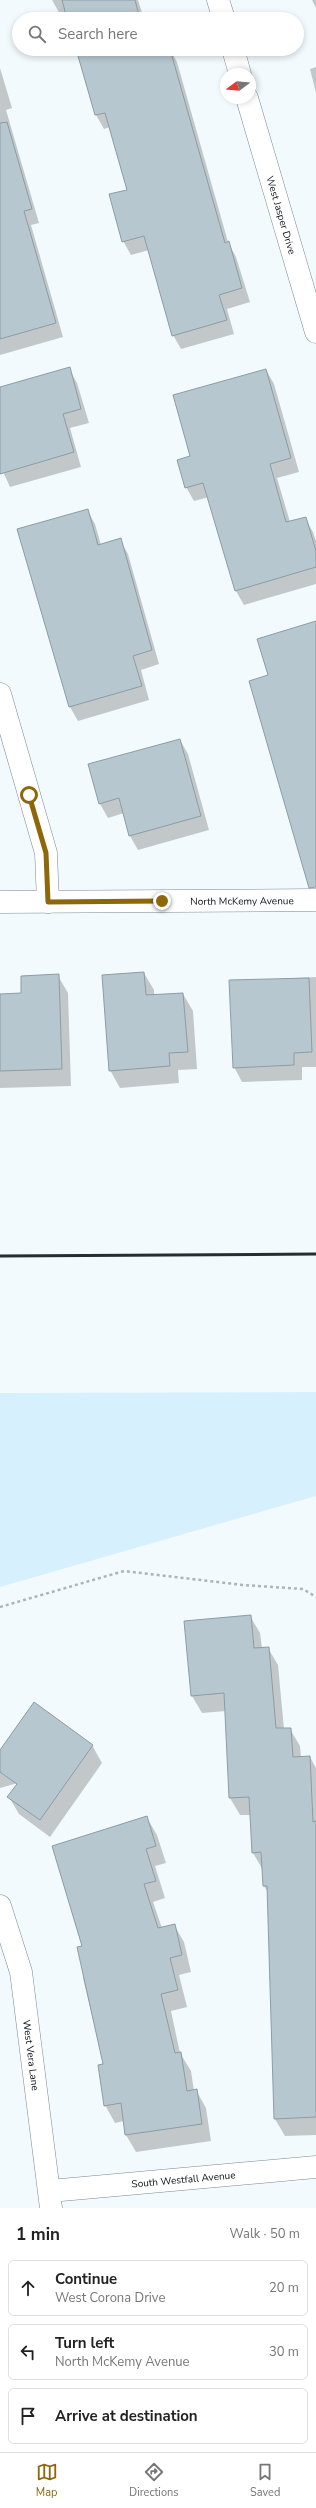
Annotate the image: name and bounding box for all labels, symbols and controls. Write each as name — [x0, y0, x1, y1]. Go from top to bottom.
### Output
search box — [12, 12, 304, 56]
icon: search — [26, 23, 48, 45]
text: Search here — [58, 24, 138, 44]
north arrow — [220, 68, 256, 104]
street label: West Jasper Drive — [262, 174, 299, 256]
route start — [20, 786, 38, 804]
route end — [153, 892, 171, 910]
street label: North McKemy Avenue — [190, 894, 294, 909]
street label: West Vera Lane — [19, 2019, 42, 2092]
street label: South Westfall Avenue — [131, 2168, 236, 2192]
text: 1 min — [16, 2223, 60, 2246]
text: Walk · 50 m — [229, 2225, 300, 2243]
text: Continue — [55, 2269, 117, 2289]
icon: ahead — [17, 2277, 39, 2299]
text: 20 m — [269, 2279, 299, 2297]
text: West Corona Drive — [55, 2289, 165, 2307]
text: Turn left — [55, 2333, 114, 2353]
icon: left — [17, 2341, 39, 2363]
text: 30 m — [269, 2343, 299, 2361]
text: North McKemy Avenue — [55, 2353, 189, 2371]
icon: arrive — [17, 2405, 39, 2427]
text: Arrive at destination — [55, 2406, 198, 2426]
tab: Map — [36, 2461, 58, 2500]
tab: Directions — [129, 2461, 179, 2500]
tab: Saved — [250, 2461, 280, 2500]

